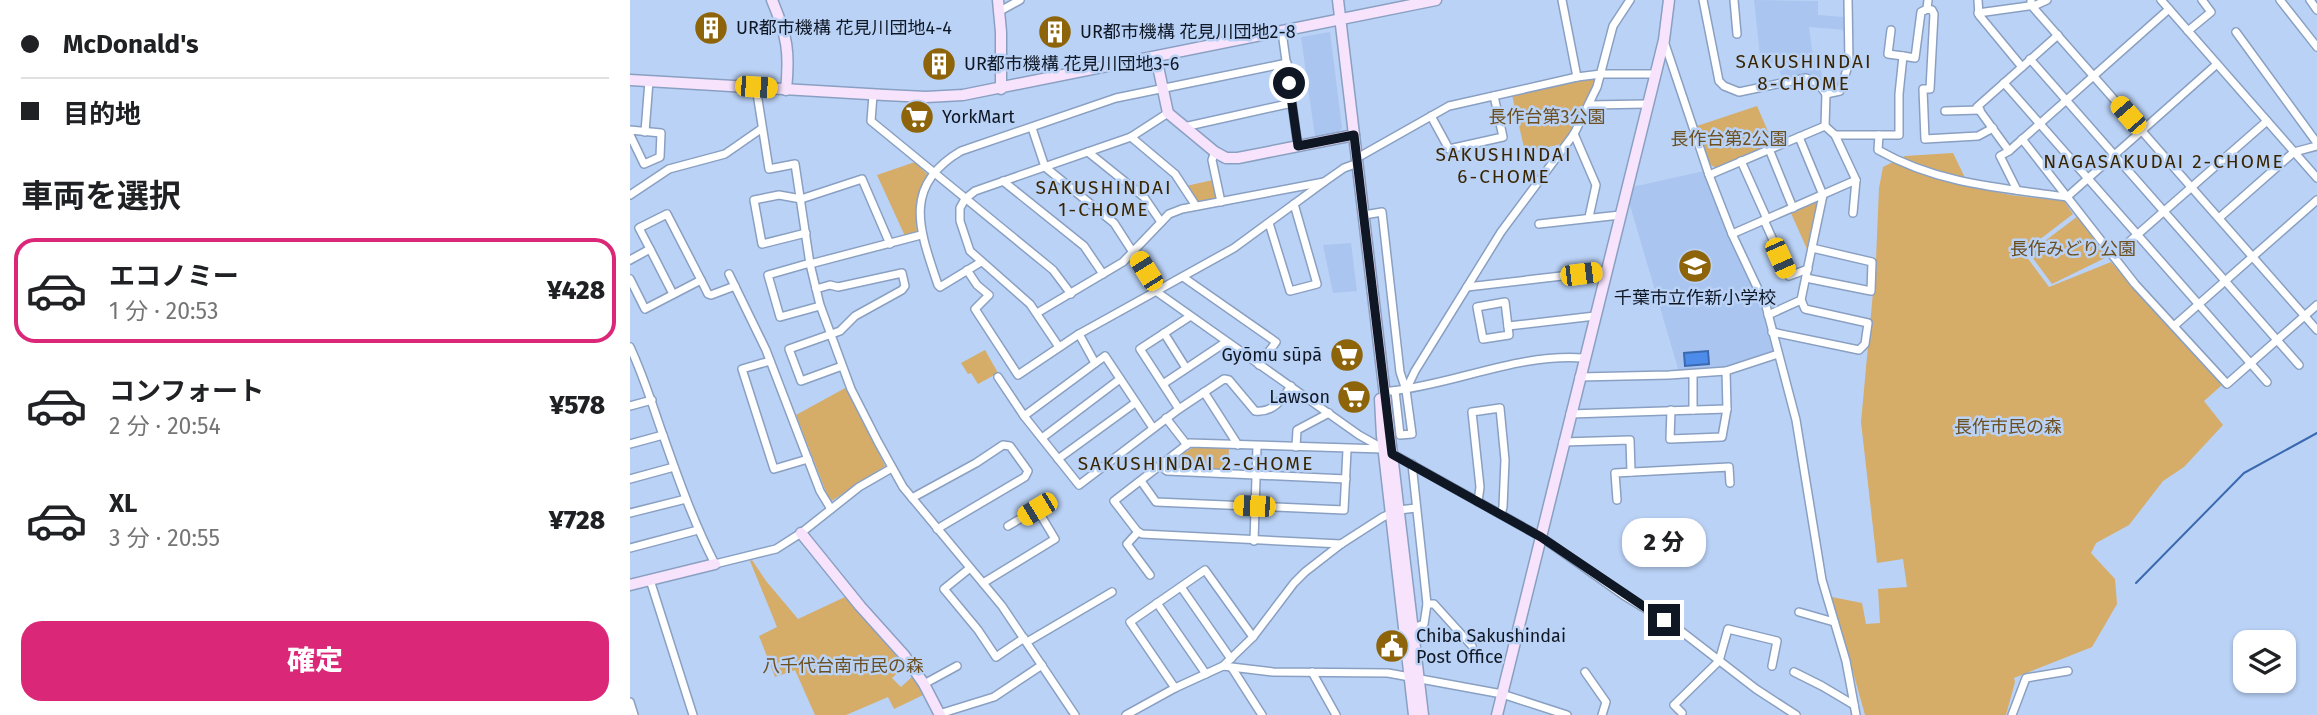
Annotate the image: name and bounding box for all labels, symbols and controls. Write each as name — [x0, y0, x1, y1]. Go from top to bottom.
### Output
building icon: UR都市機構 花見川団地4-4 — [692, 9, 730, 47]
building icon: UR都市機構 花見川団地2-8 — [1036, 13, 1074, 51]
place label: UR都市機構 花見川団地4-4 — [736, 17, 952, 39]
place label: UR都市機構 花見川団地2-8 — [1080, 21, 1296, 43]
text: McDonald's — [63, 29, 199, 60]
building icon: UR都市機構 花見川団地3-6 — [920, 45, 958, 83]
district label: SAKUSHINDAI 8-CHOME — [1735, 50, 1873, 95]
place label: UR都市機構 花見川団地3-6 — [964, 53, 1179, 75]
route start — [1273, 67, 1305, 99]
car — [735, 75, 778, 99]
car — [2107, 92, 2150, 138]
supermarket icon: YorkMart — [898, 98, 936, 136]
text: 目的地 — [63, 99, 141, 130]
place label: YorkMart — [942, 106, 1015, 128]
park label: 長作台第3公園 — [1489, 106, 1605, 128]
park label: 長作台第2公園 — [1671, 128, 1787, 150]
district label: SAKUSHINDAI 6-CHOME — [1435, 143, 1573, 188]
district label: NAGASAKUDAI 2-CHOME — [2043, 150, 2285, 173]
district label: SAKUSHINDAI 1-CHOME — [1035, 176, 1173, 221]
text: 車両を選択 — [21, 177, 181, 215]
car — [1762, 235, 1799, 281]
park label: 長作みどり公園 — [2010, 238, 2136, 260]
school or university icon: 千葉市立作新小学校 — [1676, 247, 1714, 285]
car — [1126, 248, 1167, 294]
icon: car — [25, 259, 88, 322]
text: エコノミー — [109, 261, 239, 292]
car — [1559, 261, 1604, 287]
text: ¥428 — [547, 275, 605, 306]
place label: 千葉市立作新小学校 — [1614, 287, 1776, 309]
text: 1 分 · 20:53 — [109, 297, 218, 325]
supermarket icon: Gyōmu sūpā — [1328, 336, 1366, 374]
place label: Gyōmu sūpā — [1221, 344, 1322, 366]
icon: car — [25, 374, 88, 437]
text: コンフォート — [109, 376, 264, 407]
supermarket icon: Lawson — [1335, 378, 1373, 416]
place label: Lawson — [1269, 386, 1330, 408]
text: ¥578 — [550, 390, 605, 421]
text: 2 分 · 20:54 — [109, 412, 221, 440]
park label: 長作市民の森 — [1954, 416, 2062, 438]
district label: SAKUSHINDAI 2-CHOME — [1078, 452, 1314, 475]
text: XL — [109, 488, 137, 519]
icon: car — [25, 489, 88, 552]
car — [1014, 489, 1061, 529]
car — [1233, 495, 1276, 517]
text: ¥728 — [549, 505, 605, 536]
callout: 2 分 — [1622, 518, 1706, 568]
text: 3 分 · 20:55 — [109, 524, 220, 552]
text: 2 分 — [1644, 528, 1684, 556]
route end — [1648, 604, 1680, 636]
button: 確定 — [21, 621, 609, 701]
place label: Chiba Sakushindai Post Office — [1416, 625, 1566, 668]
public building icon: Chiba Sakushindai Post Office — [1373, 627, 1411, 665]
map controls — [2233, 630, 2296, 693]
button: layers — [2233, 630, 2296, 693]
park label: 八千代台南市民の森 — [762, 655, 924, 677]

